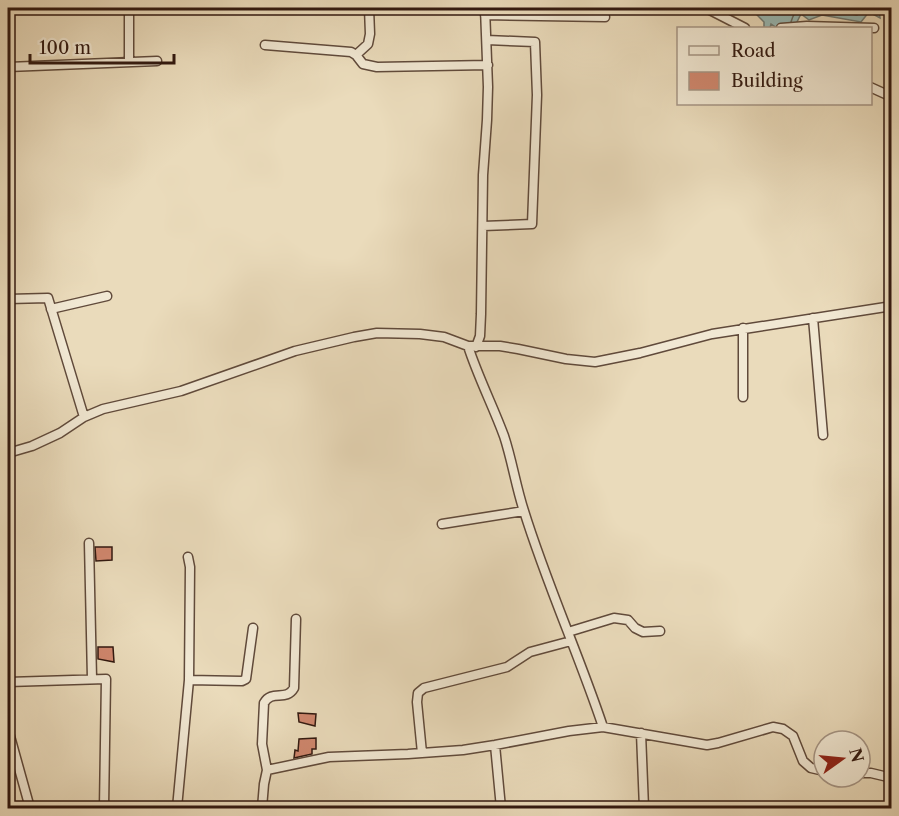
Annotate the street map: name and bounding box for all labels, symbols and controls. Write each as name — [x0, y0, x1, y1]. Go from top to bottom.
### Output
scale bar — [30, 27, 174, 65]
legend — [677, 27, 872, 105]
text: 100 m — [39, 37, 91, 59]
text: Road — [731, 40, 776, 62]
text: Building — [731, 70, 803, 92]
north arrow — [812, 729, 872, 789]
text: N — [845, 746, 868, 765]

